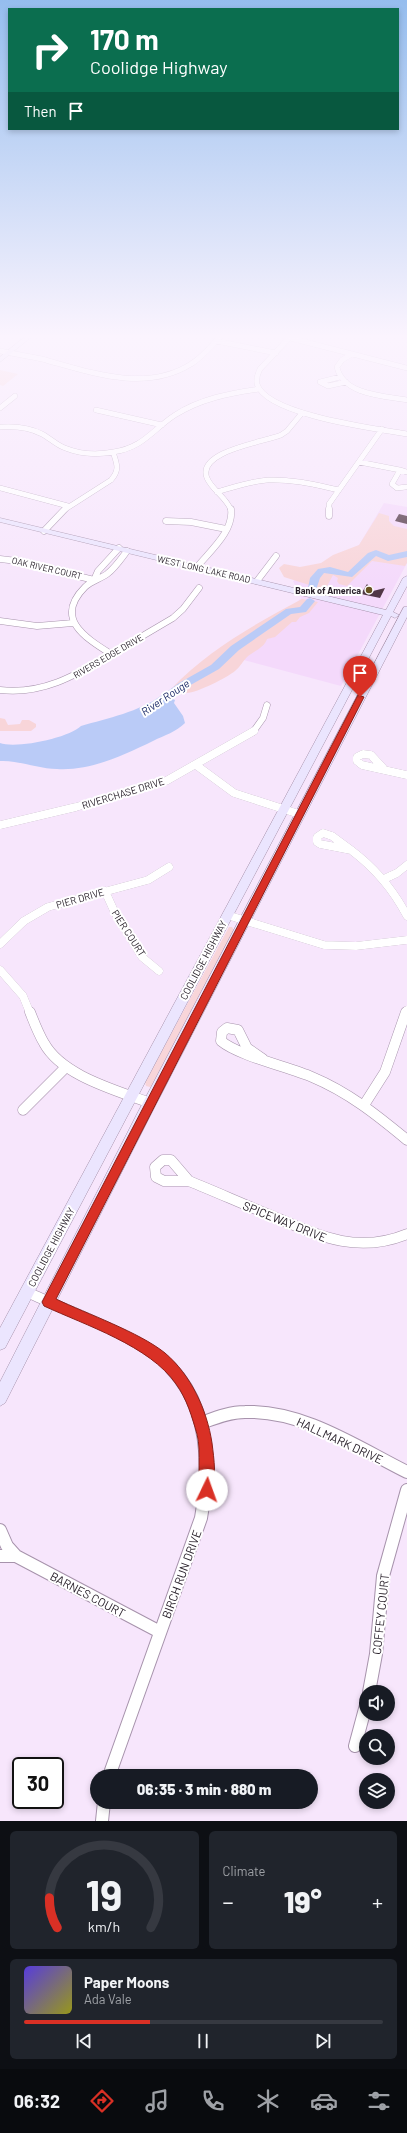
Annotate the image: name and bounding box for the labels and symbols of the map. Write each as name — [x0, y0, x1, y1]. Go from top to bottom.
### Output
street label: WEST LONG LAKE ROAD — [156, 553, 252, 585]
street label: OAK RIVER COURT — [11, 555, 83, 581]
place label: Bank of America — [295, 585, 361, 596]
marker: Bank of America — [364, 585, 374, 595]
street label: RIVERS EDGE DRIVE — [71, 632, 145, 680]
pin — [343, 656, 377, 697]
water label: River Rouge — [138, 676, 192, 718]
street label: RIVERCHASE DRIVE — [80, 775, 166, 811]
street label: PIER DRIVE — [55, 885, 105, 911]
street label: PIER COURT — [109, 907, 149, 959]
street label: COOLIDGE HIGHWAY — [177, 918, 229, 1002]
street label: SPICEWAY DRIVE — [241, 1198, 329, 1244]
street label: COOLIDGE HIGHWAY — [25, 1205, 77, 1289]
street label: HALLMARK DRIVE — [295, 1414, 385, 1466]
position arrow — [186, 1469, 228, 1511]
street label: BIRCH RUN DRIVE — [158, 1528, 204, 1620]
street label: BARNES COURT — [48, 1568, 128, 1620]
street label: COFFEY COURT — [369, 1573, 391, 1655]
speed limit sign: 30 — [12, 1757, 64, 1809]

